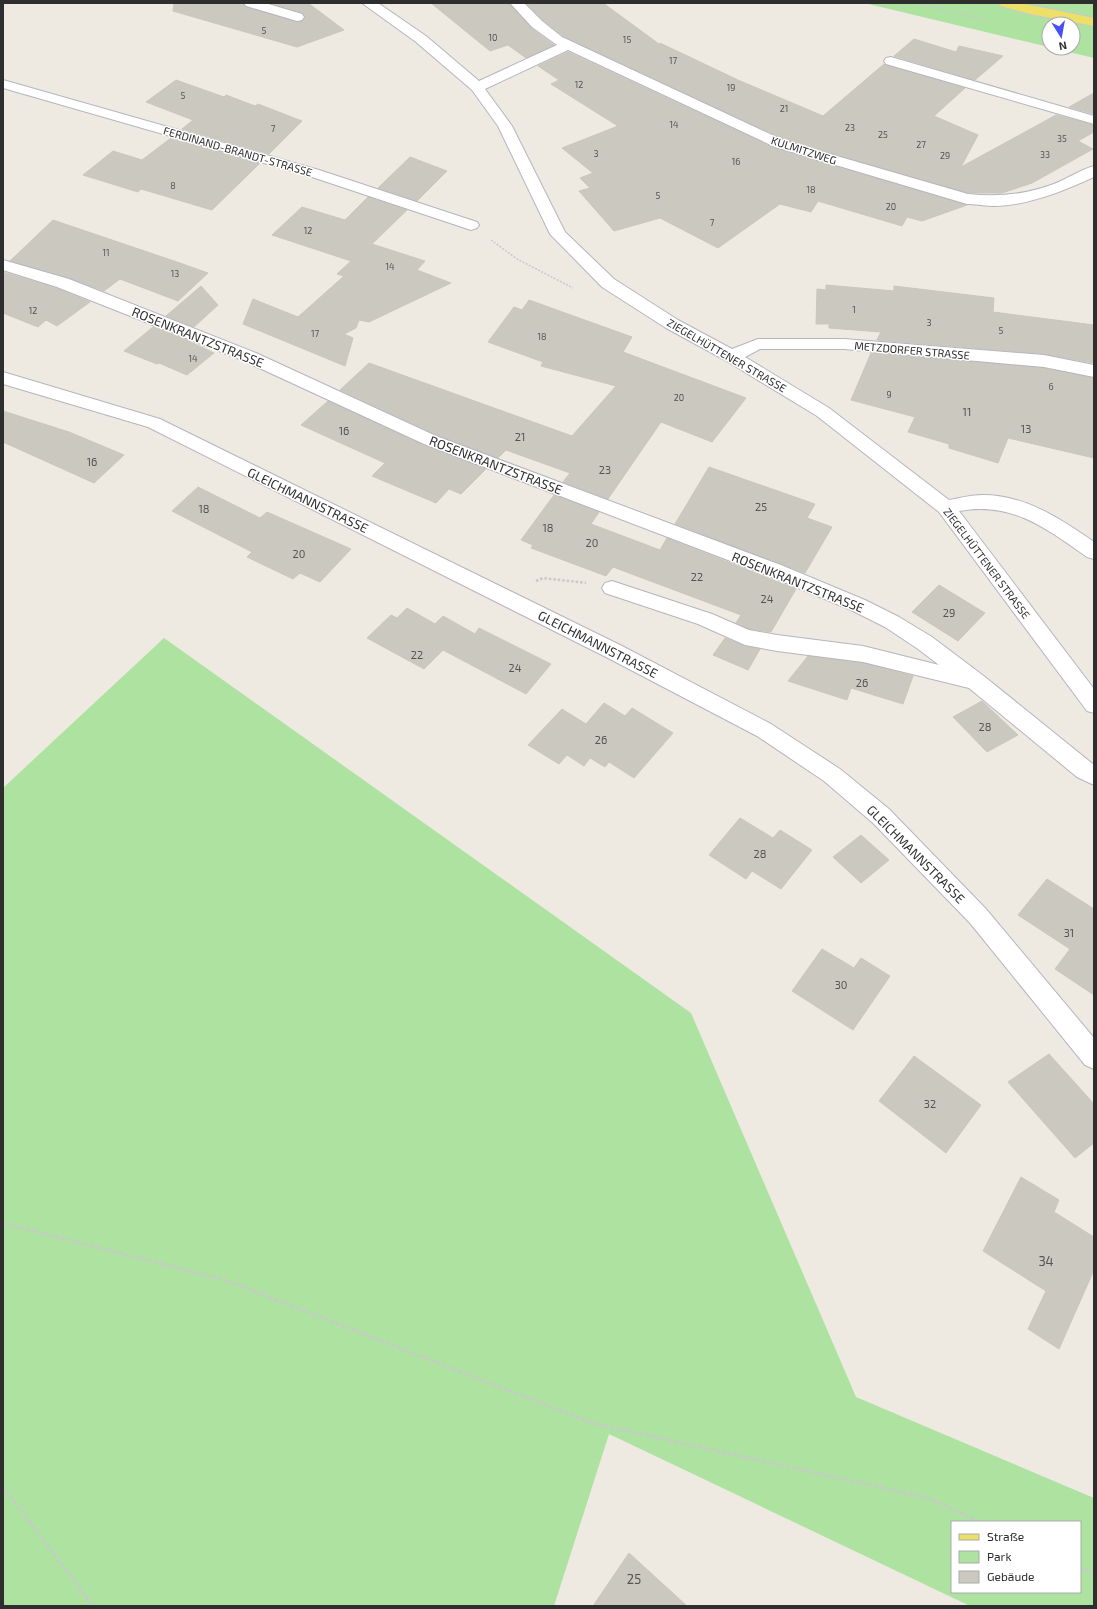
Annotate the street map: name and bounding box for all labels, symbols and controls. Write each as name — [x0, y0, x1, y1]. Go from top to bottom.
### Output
north arrow — [1041, 16, 1081, 56]
house number: 5 — [262, 25, 267, 36]
house number: 10 — [488, 32, 498, 43]
house number: 15 — [623, 34, 631, 45]
text: N — [1058, 39, 1068, 53]
house number: 17 — [669, 55, 677, 66]
house number: 12 — [575, 79, 583, 90]
house number: 19 — [727, 82, 735, 93]
house number: 5 — [181, 90, 186, 101]
house number: 21 — [780, 103, 788, 114]
house number: 14 — [669, 119, 679, 130]
house number: 23 — [845, 122, 855, 133]
street label: FERDINAND-BRANDT-STRASSE — [162, 123, 314, 179]
house number: 7 — [271, 123, 276, 134]
house number: 25 — [878, 129, 888, 140]
street label: KULMITZWEG — [770, 133, 838, 167]
house number: 35 — [1057, 133, 1067, 144]
house number: 27 — [916, 139, 926, 150]
house number: 3 — [593, 148, 599, 159]
house number: 33 — [1040, 149, 1050, 160]
house number: 29 — [940, 150, 950, 161]
house number: 16 — [732, 156, 740, 167]
house number: 8 — [170, 180, 176, 191]
house number: 18 — [806, 184, 816, 195]
house number: 5 — [656, 190, 661, 201]
house number: 20 — [886, 201, 896, 212]
house number: 7 — [710, 217, 715, 228]
house number: 12 — [304, 225, 312, 236]
house number: 11 — [102, 247, 110, 258]
house number: 14 — [385, 261, 395, 272]
house number: 13 — [171, 268, 179, 279]
street label: ROSENKRANTZSTRASSE — [130, 303, 266, 371]
house number: 1 — [852, 304, 856, 315]
house number: 12 — [29, 305, 37, 316]
street label: ZIEGELHÜTTENER STRASSE — [665, 315, 789, 394]
house number: 3 — [926, 317, 932, 328]
house number: 5 — [999, 325, 1004, 336]
house number: 17 — [311, 328, 319, 339]
house number: 18 — [537, 331, 547, 342]
street label: METZDORFER STRASSE — [854, 338, 970, 362]
house number: 14 — [188, 353, 198, 364]
house number: 6 — [1048, 381, 1054, 392]
house number: 9 — [886, 389, 892, 400]
house number: 20 — [674, 392, 684, 403]
house number: 11 — [963, 405, 971, 418]
house number: 13 — [1021, 422, 1031, 435]
house number: 16 — [339, 424, 349, 437]
house number: 21 — [515, 430, 525, 443]
street label: ROSENKRANTZSTRASSE — [427, 432, 565, 498]
house number: 16 — [87, 455, 97, 468]
house number: 23 — [599, 463, 611, 476]
street label: GLEICHMANNSTRASSE — [245, 464, 371, 536]
house number: 25 — [755, 500, 767, 513]
house number: 18 — [198, 502, 210, 515]
street label: ZIEGELHÜTTENER STRASSE — [941, 504, 1034, 621]
house number: 18 — [542, 521, 554, 534]
house number: 20 — [586, 536, 598, 549]
house number: 20 — [293, 547, 305, 560]
street label: ROSENKRANTZSTRASSE — [730, 548, 866, 616]
house number: 22 — [691, 570, 703, 583]
house number: 24 — [761, 592, 774, 605]
house number: 29 — [943, 606, 955, 619]
street label: GLEICHMANNSTRASSE — [535, 607, 661, 681]
house number: 22 — [411, 648, 423, 661]
house number: 24 — [509, 661, 522, 674]
house number: 26 — [856, 676, 868, 689]
house number: 28 — [979, 720, 991, 733]
house number: 26 — [595, 733, 607, 746]
street label: GLEICHMANNSTRASSE — [864, 802, 968, 906]
house number: 28 — [754, 847, 766, 860]
house number: 31 — [1064, 926, 1074, 939]
house number: 30 — [835, 978, 847, 991]
house number: 32 — [924, 1097, 936, 1110]
house number: 34 — [1038, 1253, 1054, 1269]
legend — [951, 1521, 1081, 1593]
text: Straße — [987, 1529, 1024, 1543]
text: Park — [987, 1549, 1012, 1563]
text: Gebäude — [987, 1569, 1035, 1583]
house number: 25 — [627, 1571, 641, 1587]

